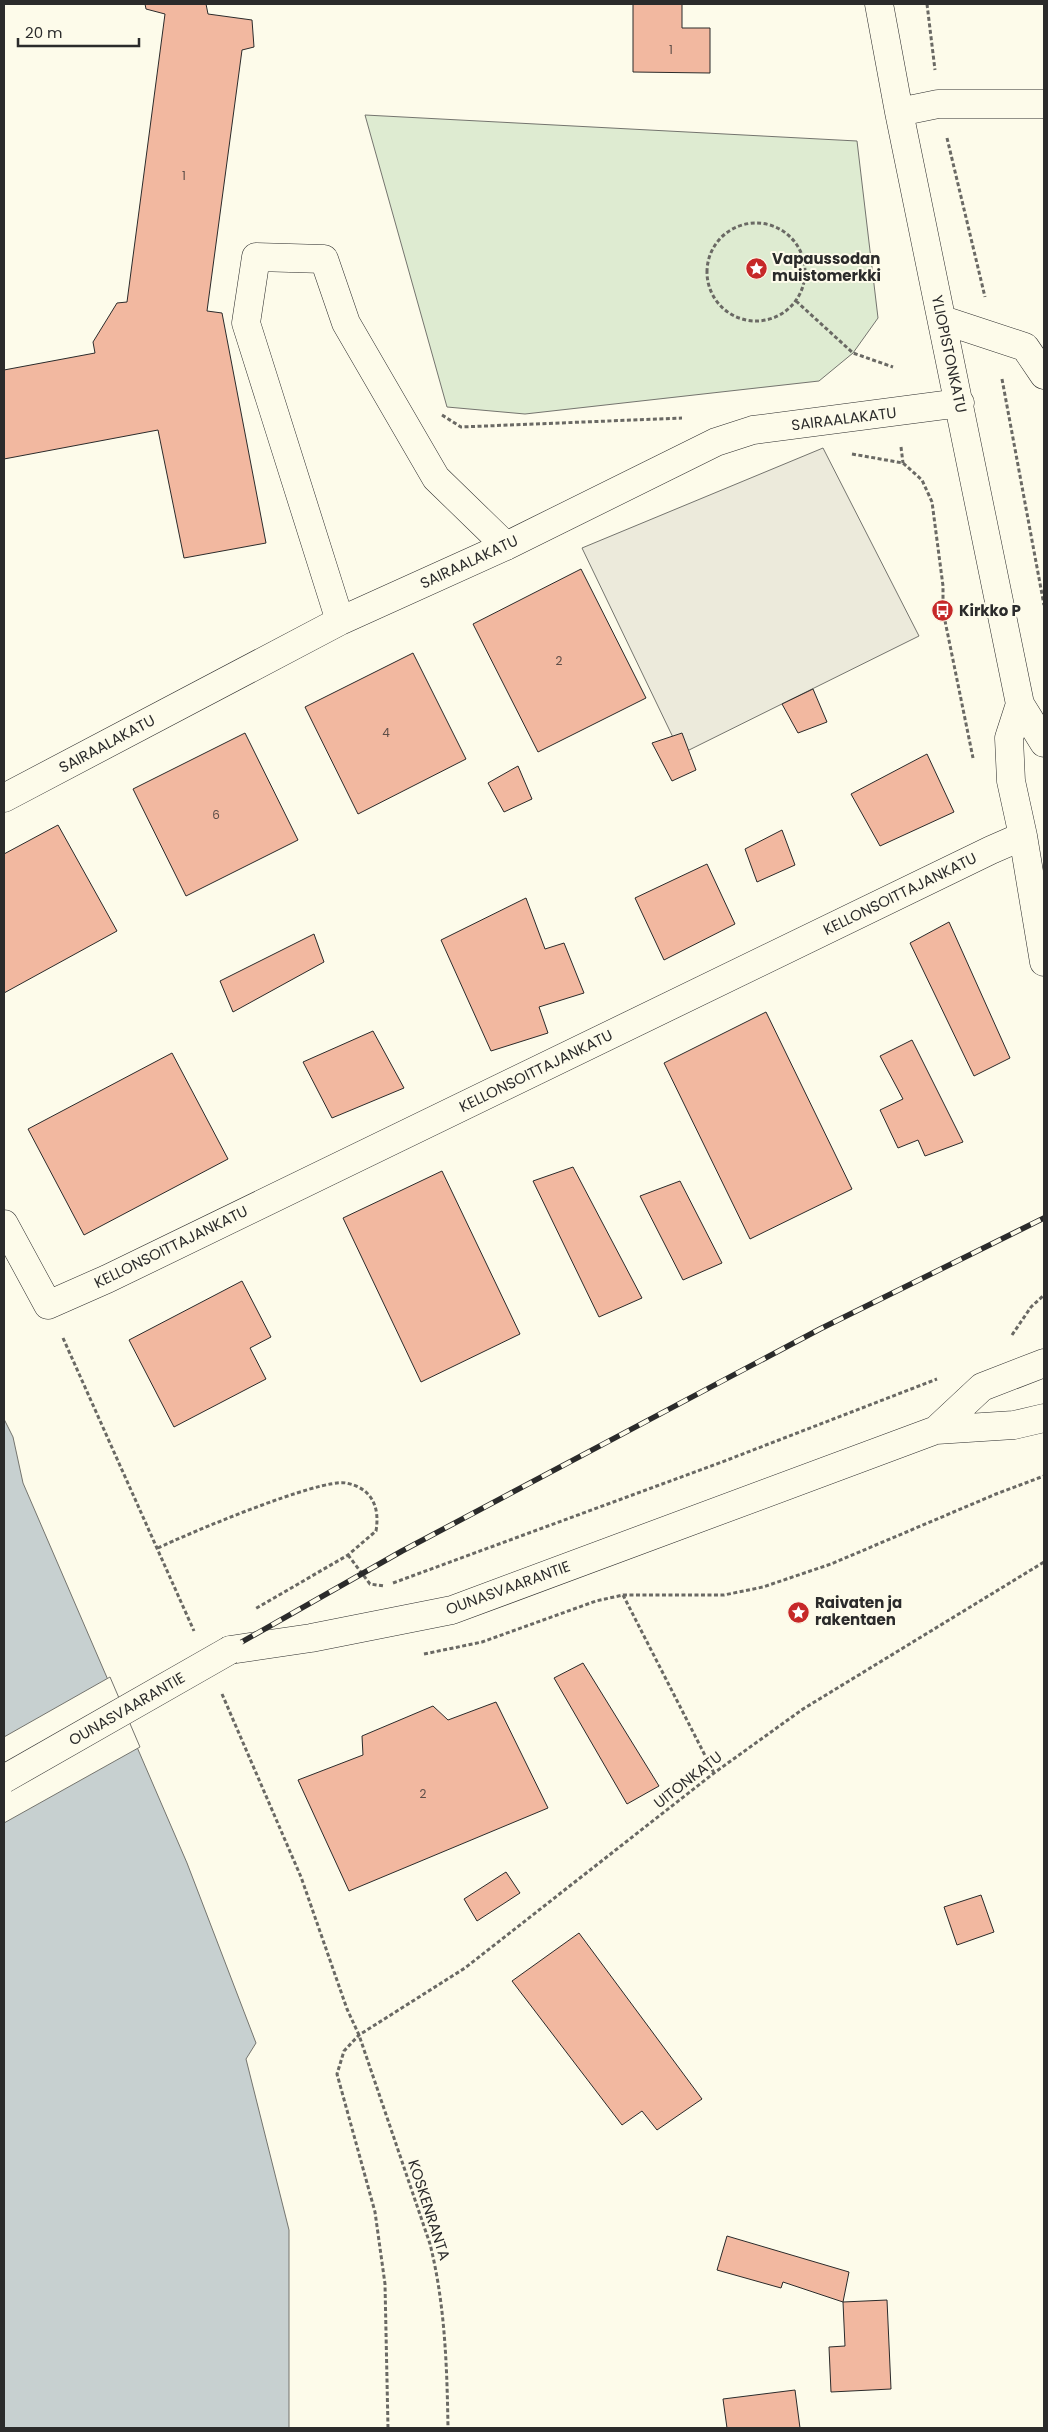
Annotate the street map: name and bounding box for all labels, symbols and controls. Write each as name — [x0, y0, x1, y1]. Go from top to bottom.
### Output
scale bar — [18, 15, 139, 47]
text: 20 m — [25, 22, 63, 43]
house number: 1 — [669, 41, 673, 58]
house number: 1 — [182, 167, 186, 184]
place label: Vapaussodan muistomerkki — [772, 248, 881, 286]
place icon: Vapaussodan muistomerkki — [744, 256, 768, 280]
street label: YLIOPISTONKATU — [927, 293, 972, 415]
street label: SAIRAALAKATU — [790, 402, 898, 435]
street label: SAIRAALAKATU — [416, 530, 521, 593]
bus stop icon: Kirkko P — [931, 599, 955, 623]
place label: Kirkko P — [959, 600, 1021, 621]
house number: 2 — [556, 652, 563, 669]
street label: SAIRAALAKATU — [55, 709, 158, 778]
house number: 4 — [382, 724, 390, 741]
house number: 6 — [212, 806, 220, 823]
street label: KELLONSOITTAJANKATU — [819, 847, 980, 940]
street label: KELLONSOITTAJANKATU — [455, 1024, 616, 1117]
street label: KELLONSOITTAJANKATU — [90, 1200, 251, 1293]
street label: OUNASVAARANTIE — [443, 1555, 573, 1620]
place label: Raivaten ja rakentaen — [815, 1592, 902, 1630]
place icon: Raivaten ja rakentaen — [787, 1600, 811, 1624]
street label: OUNASVAARANTIE — [65, 1667, 189, 1750]
street label: UITONKATU — [649, 1746, 726, 1813]
house number: 2 — [420, 1785, 427, 1802]
street label: KOSKENRANTA — [403, 2157, 456, 2263]

